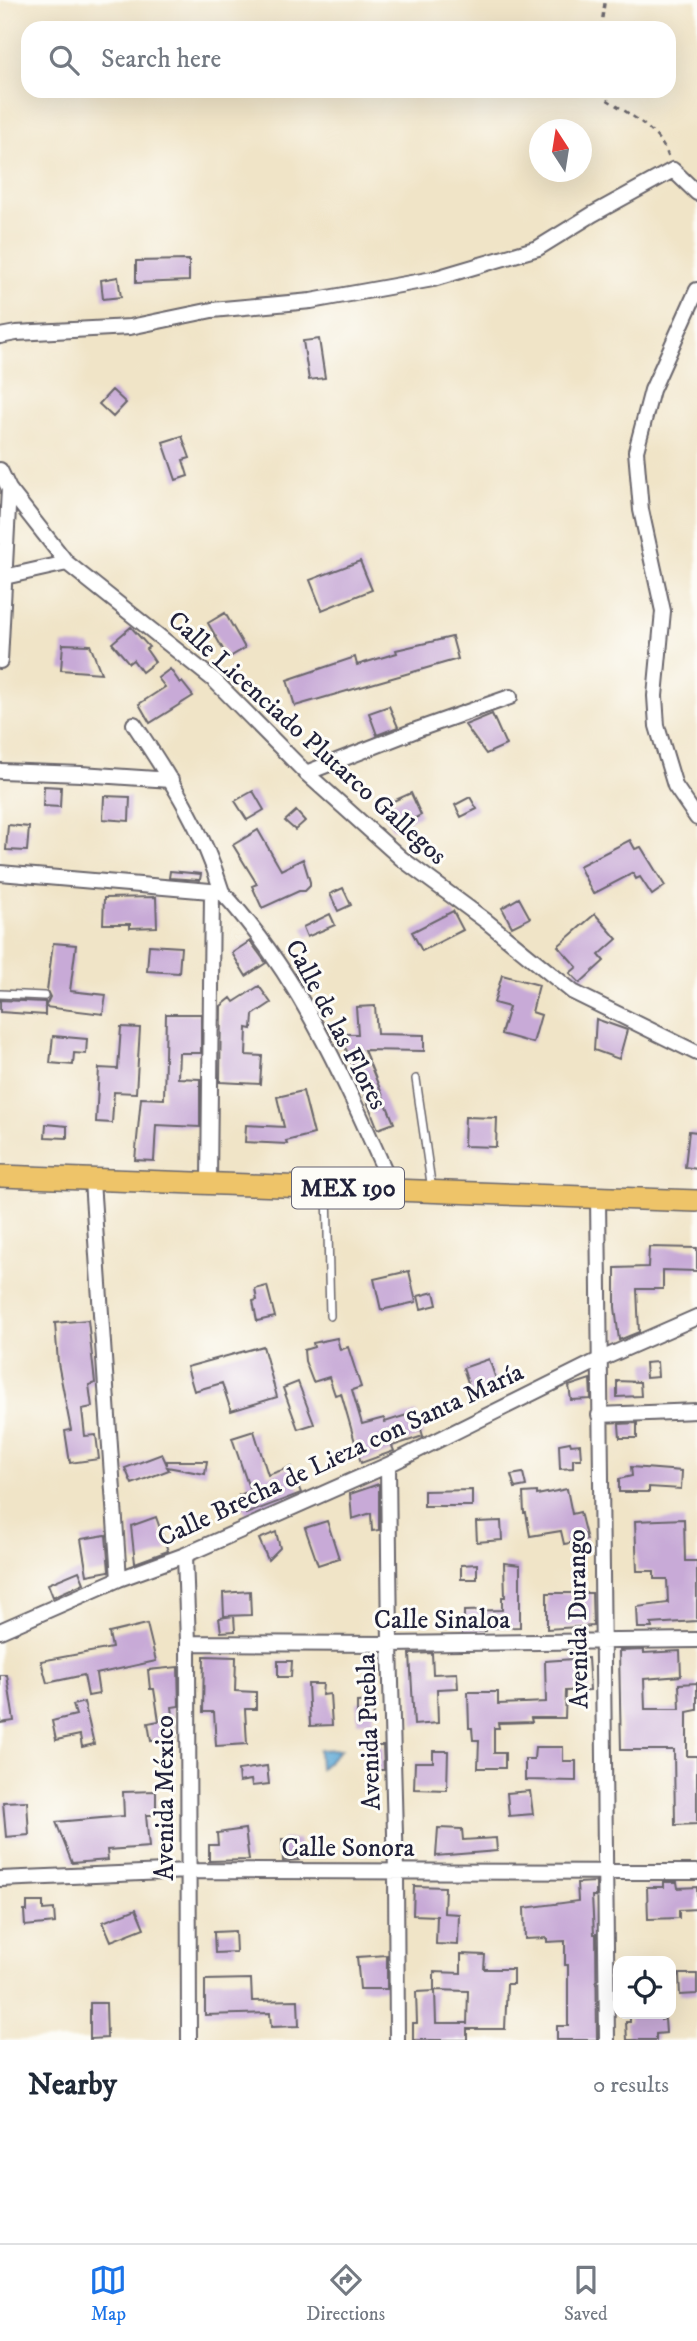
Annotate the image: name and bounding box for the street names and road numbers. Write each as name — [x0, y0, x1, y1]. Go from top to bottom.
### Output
street label: Calle Licenciado Plutarco Gallegos — [161, 604, 453, 872]
street label: Calle de las Flores — [277, 934, 394, 1115]
road number: MEX 190 — [292, 1168, 404, 1208]
street label: Calle Brecha de Lieza con Santa María — [152, 1356, 529, 1555]
street label: Avenida Durango — [560, 1529, 597, 1709]
street label: Calle Sinaloa — [374, 1604, 510, 1637]
street label: Avenida Puebla — [350, 1653, 389, 1811]
street label: Avenida México — [149, 1715, 182, 1881]
street label: Calle Sonora — [281, 1832, 415, 1865]

